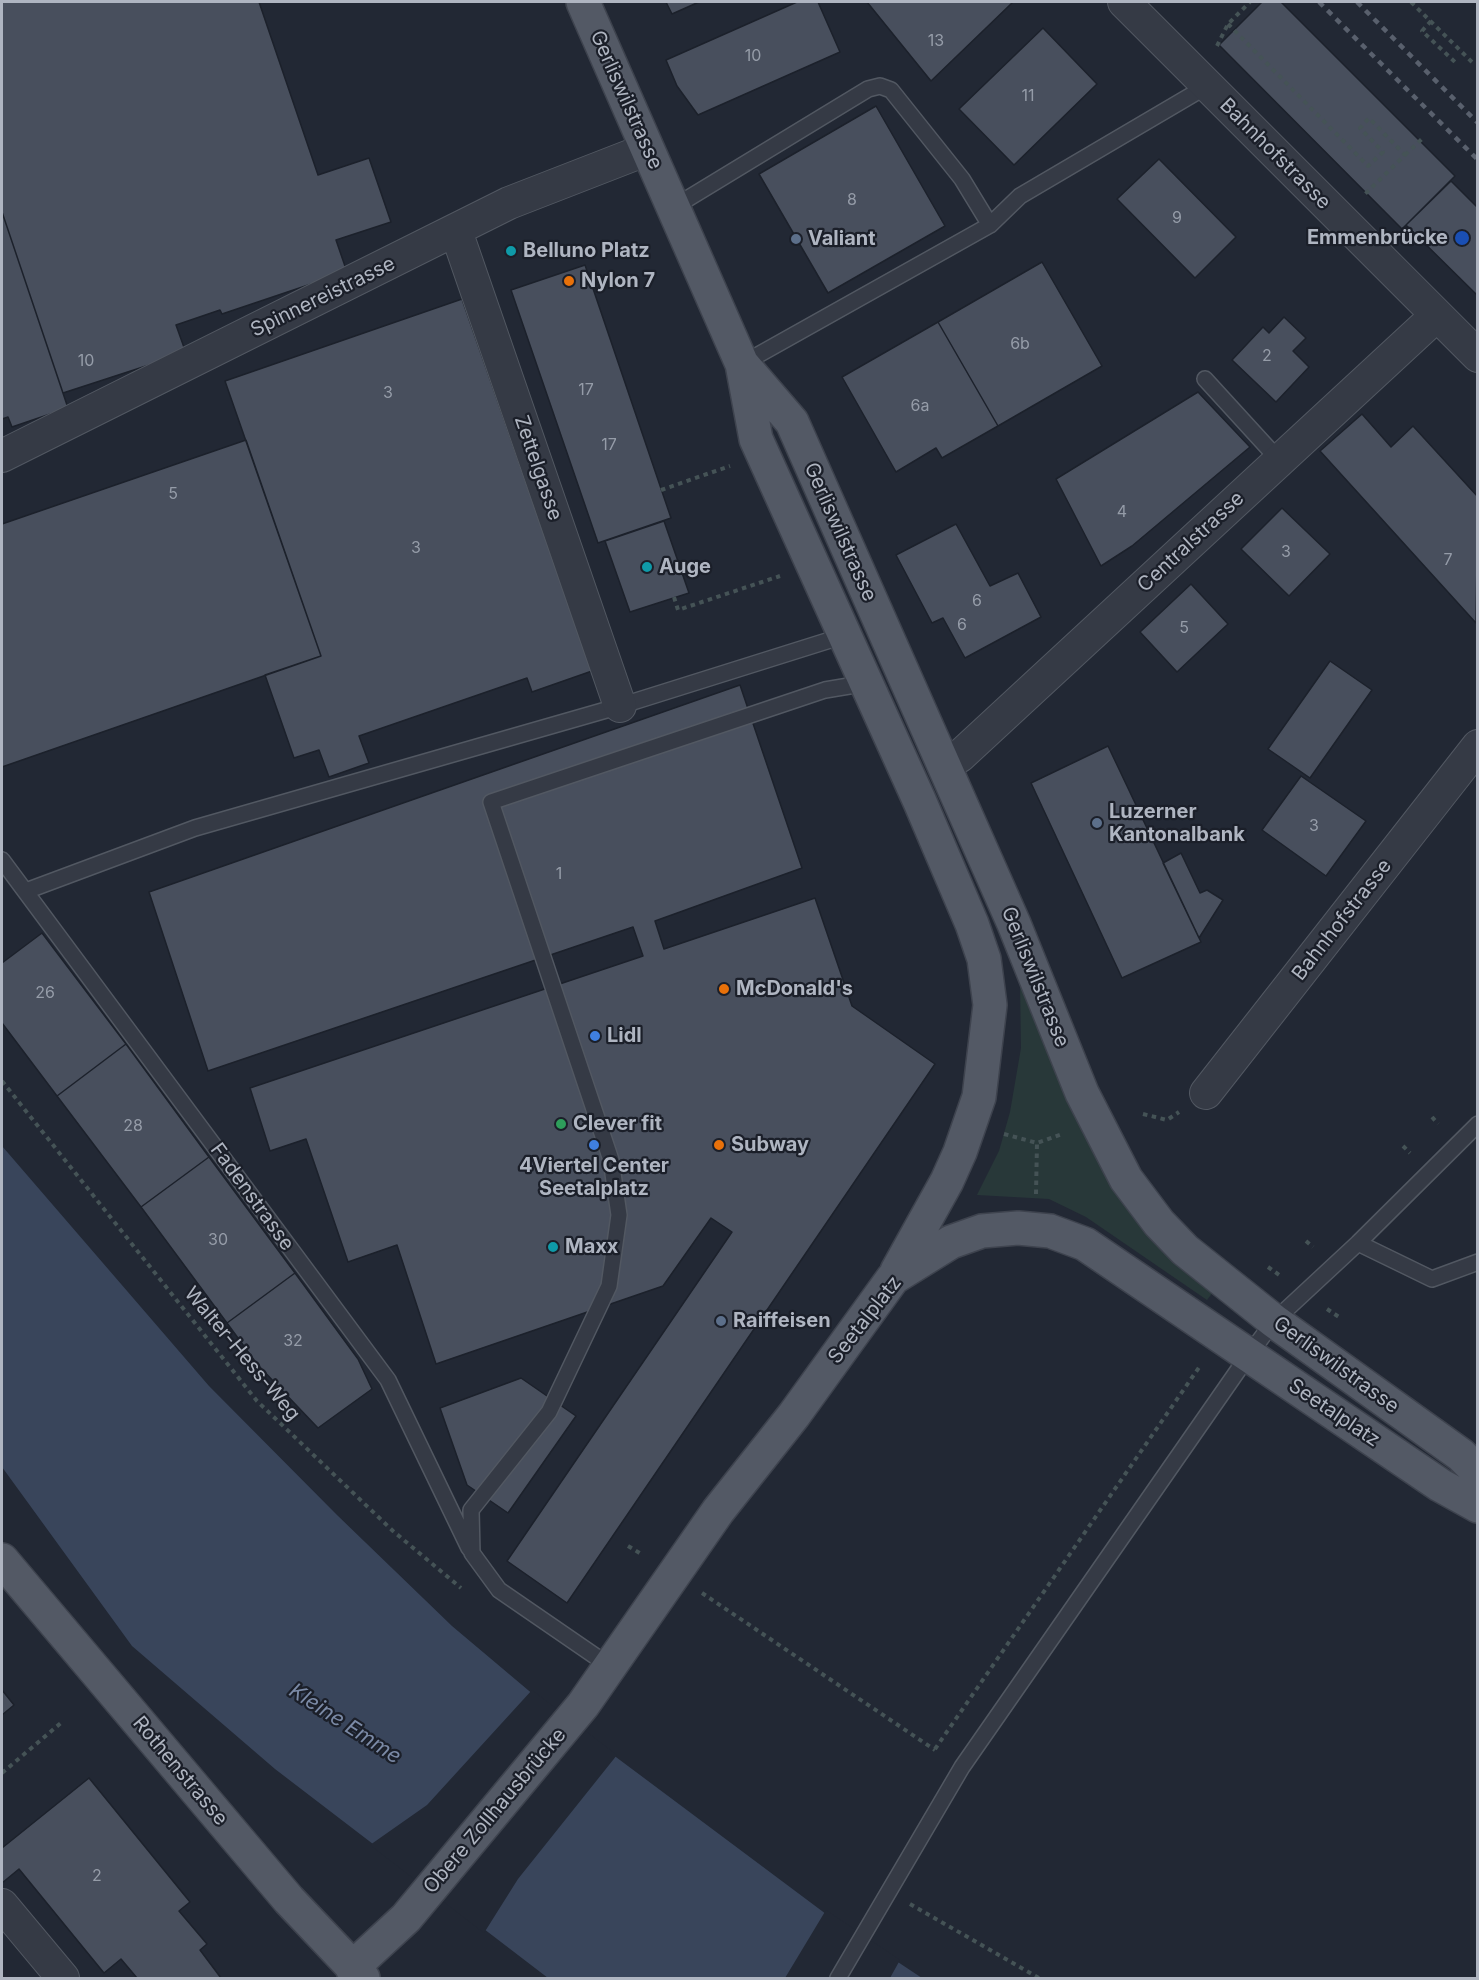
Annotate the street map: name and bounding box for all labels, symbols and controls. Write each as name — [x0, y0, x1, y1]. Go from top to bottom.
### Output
street label: Gerliswilstrasse — [585, 27, 667, 173]
house number: 13 — [928, 31, 944, 51]
house number: 10 — [745, 46, 761, 66]
house number: 11 — [1021, 86, 1035, 106]
street label: Bahnhofstrasse — [1214, 93, 1336, 215]
house number: 8 — [847, 190, 857, 210]
house number: 9 — [1172, 208, 1182, 228]
place label: Emmenbrücke — [1307, 226, 1448, 250]
place label: Valiant — [808, 227, 876, 251]
marker: Emmenbrücke — [1453, 229, 1471, 247]
marker: Valiant — [789, 232, 803, 246]
place label: Belluno Platz — [523, 239, 650, 263]
marker: Belluno Platz — [504, 244, 518, 258]
street label: Spinnereistrasse — [247, 252, 399, 342]
place label: Nylon 7 — [581, 269, 655, 293]
marker: Nylon 7 — [562, 274, 576, 288]
house number: 6b — [1010, 334, 1030, 354]
house number: 2 — [1262, 346, 1272, 366]
house number: 10 — [78, 351, 94, 371]
house number: 17 — [578, 380, 594, 400]
house number: 3 — [383, 383, 393, 403]
house number: 6a — [911, 396, 929, 416]
street label: Zettelgasse — [509, 412, 567, 524]
house number: 17 — [601, 435, 617, 455]
street label: Gerliswilstrasse — [799, 459, 881, 605]
house number: 5 — [168, 484, 178, 504]
street label: Centralstrasse — [1133, 487, 1249, 597]
house number: 4 — [1117, 502, 1127, 522]
house number: 3 — [411, 538, 421, 558]
house number: 3 — [1281, 542, 1291, 562]
house number: 7 — [1443, 550, 1453, 570]
place label: Auge — [659, 555, 711, 579]
marker: Auge — [640, 560, 654, 574]
house number: 6 — [972, 591, 982, 611]
house number: 6 — [957, 615, 967, 635]
house number: 5 — [1179, 618, 1189, 638]
place label: Luzerner Kantonalbank — [1109, 800, 1245, 847]
marker: Luzerner Kantonalbank — [1090, 816, 1104, 830]
house number: 3 — [1309, 816, 1319, 836]
street label: Bahnhofstrasse — [1287, 855, 1397, 985]
house number: 1 — [556, 864, 562, 884]
street label: Gerliswilstrasse — [996, 903, 1074, 1051]
place label: McDonald's — [736, 977, 853, 1001]
marker: McDonald's — [717, 982, 731, 996]
house number: 26 — [35, 983, 55, 1003]
place label: Lidl — [607, 1024, 642, 1048]
marker: Lidl — [588, 1029, 602, 1043]
place label: Clever fit — [573, 1112, 662, 1136]
house number: 28 — [123, 1116, 143, 1136]
marker: Clever fit — [554, 1117, 568, 1131]
place label: Subway — [731, 1133, 809, 1157]
marker: 4Viertel Center Seetalplatz — [587, 1138, 601, 1152]
marker: Subway — [712, 1138, 726, 1152]
street label: Fadenstrasse — [205, 1139, 299, 1255]
place label: 4Viertel Center Seetalplatz — [519, 1154, 669, 1201]
house number: 30 — [208, 1230, 228, 1250]
place label: Maxx — [565, 1235, 618, 1259]
marker: Maxx — [546, 1240, 560, 1254]
street label: Seetalplatz — [823, 1271, 907, 1369]
street label: Walter-Hess-Weg — [179, 1282, 305, 1426]
place label: Raiffeisen — [733, 1309, 831, 1333]
street label: Gerliswilstrasse — [1269, 1311, 1403, 1419]
marker: Raiffeisen — [714, 1314, 728, 1328]
house number: 32 — [283, 1331, 303, 1351]
street label: Seetalplatz — [1284, 1374, 1384, 1452]
water label: Kleine Emme — [284, 1678, 406, 1770]
street label: Rothenstrasse — [127, 1712, 233, 1830]
street label: Obere Zollhausbrücke — [419, 1723, 571, 1899]
house number: 2 — [92, 1866, 102, 1886]

